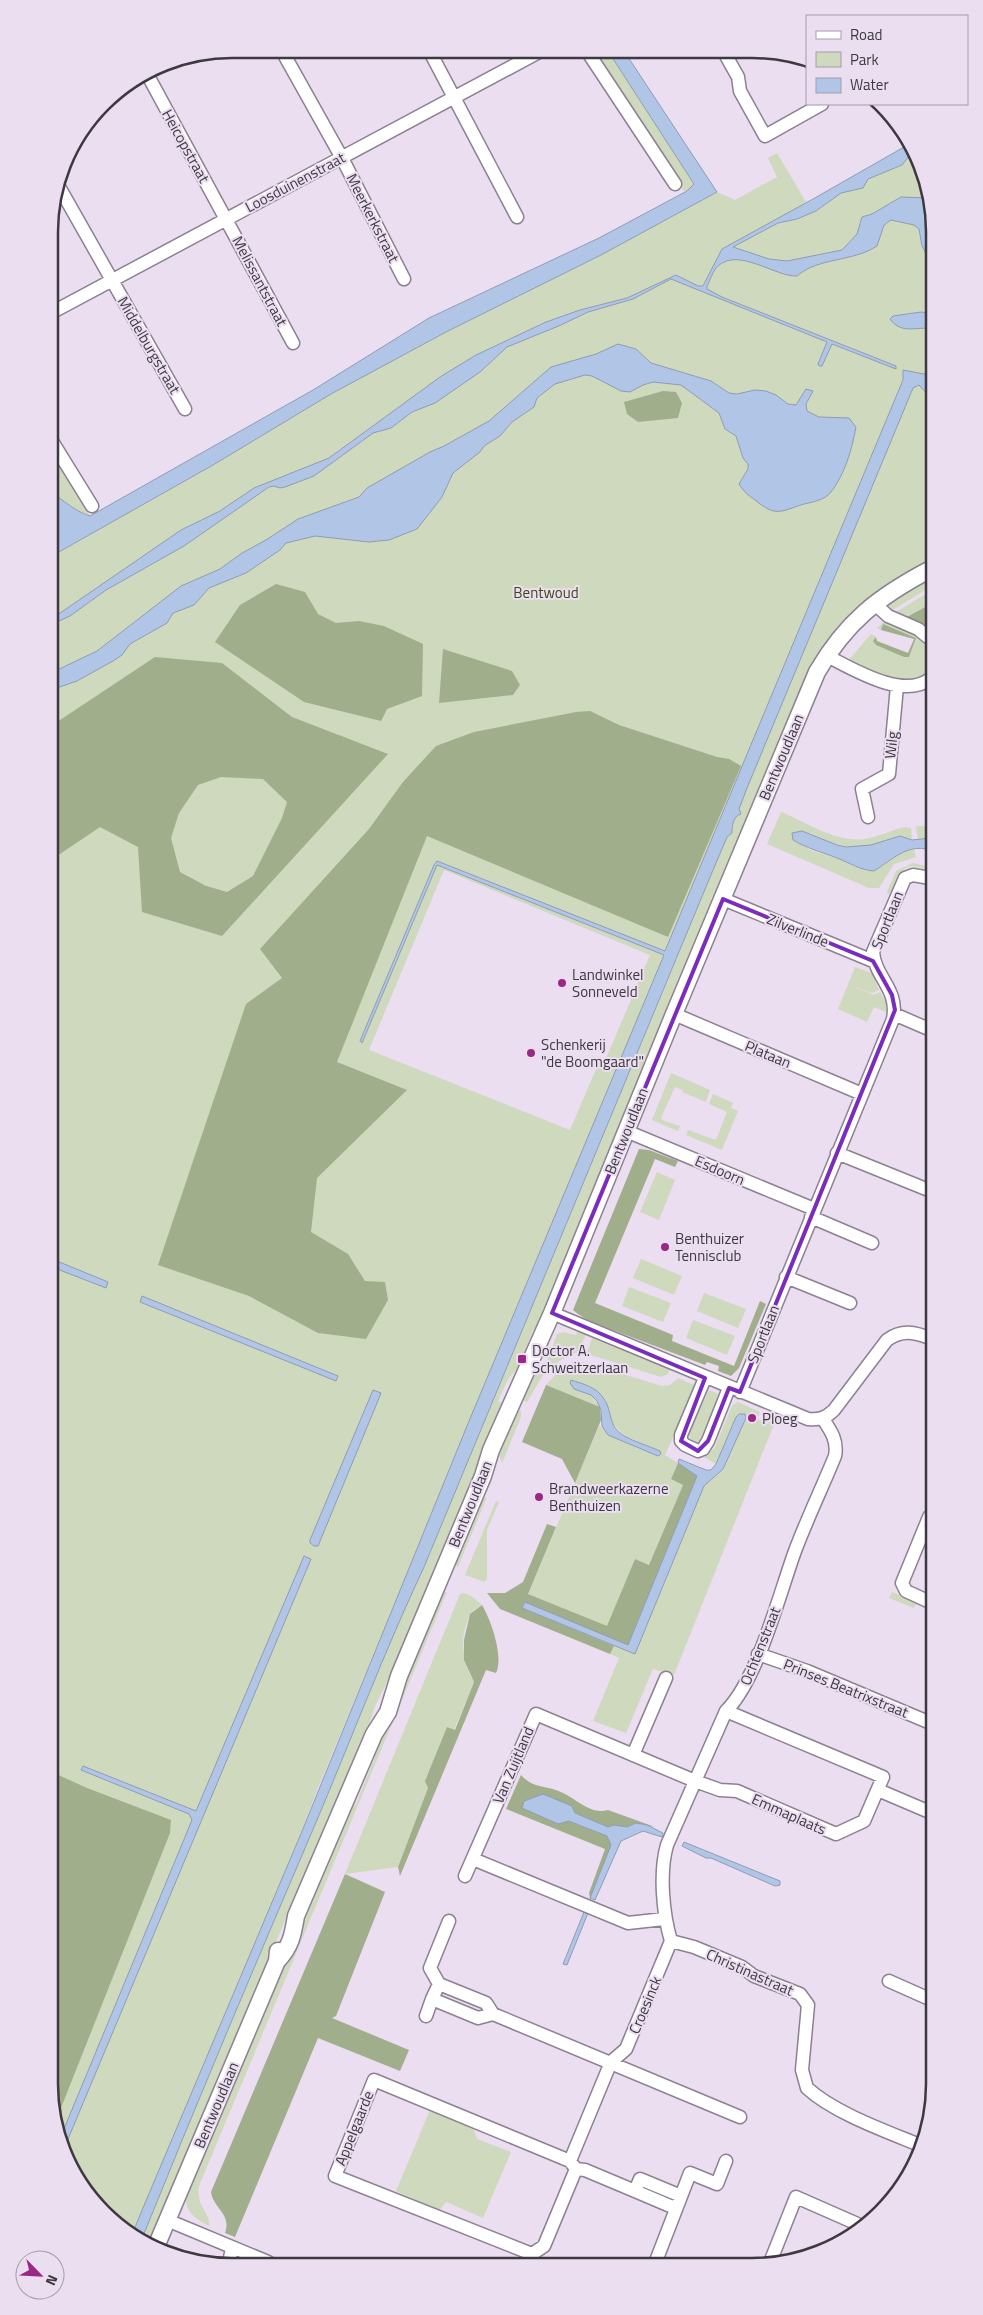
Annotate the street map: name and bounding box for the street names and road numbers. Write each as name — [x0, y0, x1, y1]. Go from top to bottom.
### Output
street label: Heicopstraat — [156, 105, 216, 188]
street label: Loosduinenstraat — [241, 146, 350, 218]
street label: Meerkerkstraat — [341, 169, 406, 267]
street label: Melissantstraat — [227, 232, 294, 331]
street label: Middelburgstraat — [112, 292, 187, 399]
street label: Bentwoudlaan — [752, 710, 810, 804]
street label: Wilg — [878, 730, 904, 760]
street label: Sportlaan — [865, 887, 909, 953]
street label: Zilverlinde — [764, 907, 832, 953]
street label: Plataan — [741, 1034, 795, 1074]
street label: Bentwoudlaan — [598, 1084, 654, 1178]
street label: Esdoorn — [691, 1149, 749, 1191]
street label: Sportlaan — [741, 1301, 785, 1367]
street label: Bentwoudlaan — [442, 1457, 498, 1551]
street label: Ochtenstraat — [734, 1603, 786, 1689]
street label: Prinses Beatrixstraat — [780, 1652, 913, 1724]
street label: Van Zuijtland — [486, 1723, 540, 1807]
street label: Emmaplaats — [748, 1787, 830, 1841]
street label: Christinastraat — [703, 1942, 798, 2002]
street label: Croesinck — [623, 1973, 667, 2037]
street label: Bentwoudlaan — [187, 2058, 245, 2152]
street label: Appelgaarde — [329, 2087, 379, 2169]

